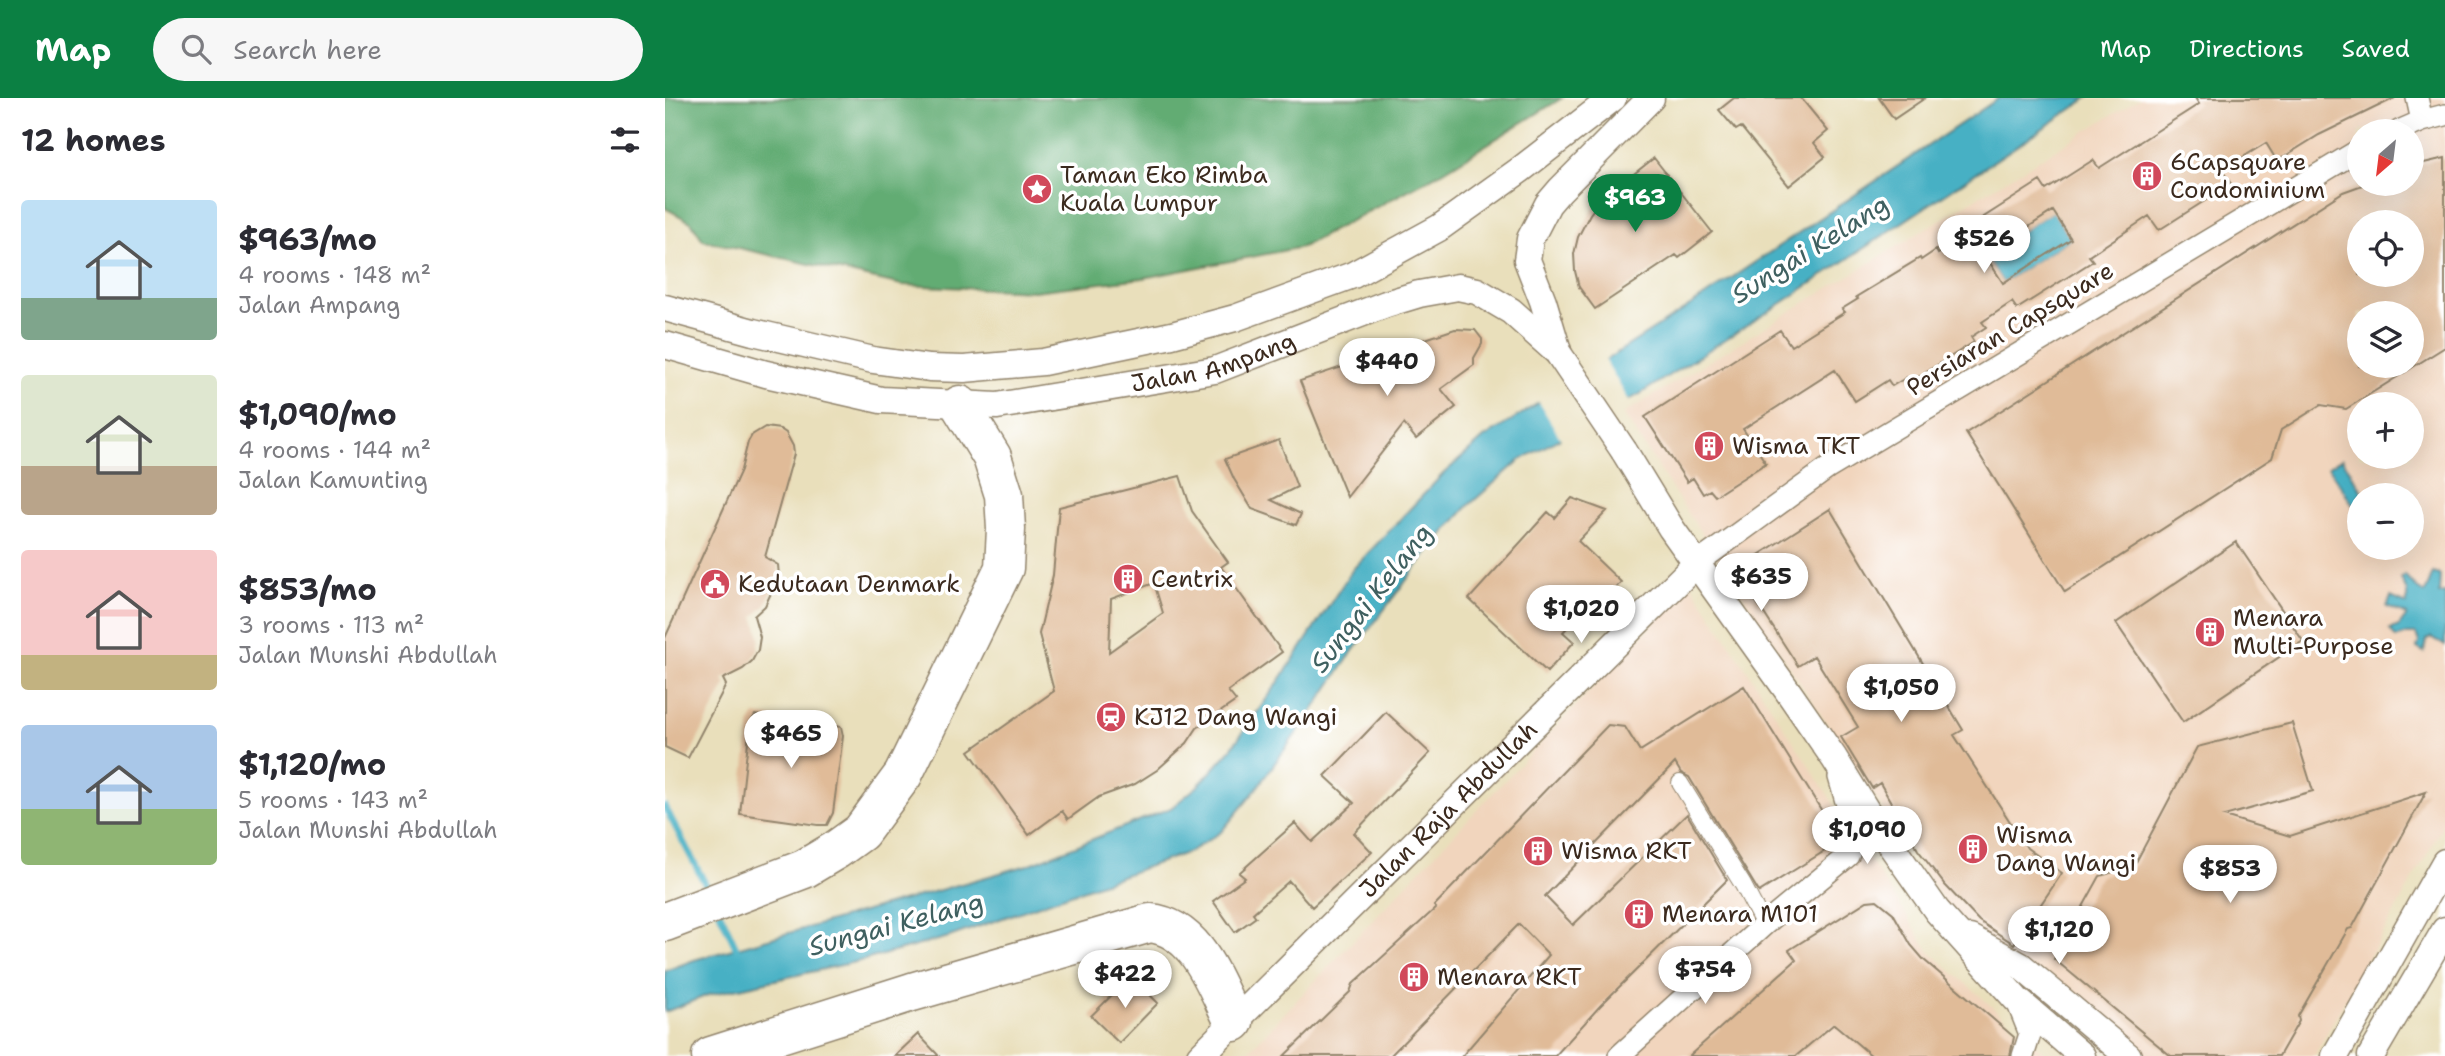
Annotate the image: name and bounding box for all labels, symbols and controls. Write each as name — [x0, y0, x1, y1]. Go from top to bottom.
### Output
search box — [153, 18, 643, 81]
text: Map — [35, 27, 111, 72]
icon: search — [177, 30, 215, 68]
text: Search here — [233, 32, 382, 67]
text: Map — [2100, 33, 2151, 65]
text: Directions — [2189, 33, 2304, 65]
text: Saved — [2342, 33, 2410, 65]
north arrow — [2347, 119, 2424, 196]
map controls — [2347, 119, 2424, 560]
text: 12 homes — [21, 120, 165, 161]
icon: filters — [606, 121, 644, 159]
place label: 6Capsquare Condominium — [2170, 146, 2325, 206]
place label: Taman Eko Rimba Kuala Lumpur — [1060, 159, 1268, 219]
building icon: 6Capsquare Condominium — [2130, 159, 2164, 193]
place icon: Taman Eko Rimba Kuala Lumpur — [1020, 172, 1054, 206]
pin: $963 — [1594, 174, 1676, 234]
text: $963 — [1604, 182, 1666, 212]
water label: Sungai Kelang — [1724, 186, 1895, 311]
button: locate — [2347, 210, 2424, 287]
pin: $526 — [1943, 216, 2025, 275]
text: $963/mo — [238, 219, 377, 260]
text: $526 — [1953, 223, 2015, 253]
icon: home — [77, 228, 161, 312]
street label: Persiaran Capsquare — [1901, 254, 2119, 404]
text: 4 rooms · 148 m² — [238, 260, 431, 290]
text: Jalan Ampang — [238, 290, 400, 320]
button: layers — [2347, 301, 2424, 378]
street label: Jalan Ampang — [1129, 325, 1300, 400]
pin: $440 — [1346, 338, 1428, 398]
text: $440 — [1355, 346, 1419, 376]
button: + — [2347, 392, 2424, 469]
text: $1,090/mo — [238, 394, 397, 435]
icon: home — [77, 403, 161, 487]
building icon: Wisma TKT — [1692, 429, 1726, 463]
place label: Wisma TKT — [1732, 430, 1861, 462]
text: 4 rooms · 144 m² — [238, 435, 431, 465]
text: Jalan Kamunting — [238, 465, 428, 495]
button: − — [2347, 483, 2424, 560]
water label: Sungai Kelang — [1301, 516, 1440, 679]
pin: $635 — [1720, 554, 1802, 613]
text: $635 — [1730, 561, 1792, 591]
building icon: Centrix — [1111, 562, 1145, 596]
place label: Centrix — [1151, 563, 1233, 595]
public building icon: Kedutaan Denmark — [698, 567, 732, 601]
place label: Kedutaan Denmark — [738, 568, 960, 600]
text: $853/mo — [238, 569, 377, 610]
icon: home — [77, 578, 161, 662]
pin: $1,020 — [1524, 586, 1638, 645]
text: $1,020 — [1542, 593, 1620, 623]
place label: Menara Multi-Purpose — [2233, 602, 2394, 662]
text: 3 rooms · 113 m² — [238, 610, 424, 640]
building icon: Menara Multi-Purpose — [2193, 615, 2227, 649]
text: Jalan Munshi Abdullah — [238, 640, 498, 670]
pin: $1,050 — [1844, 664, 1958, 724]
text: $1,050 — [1863, 672, 1939, 702]
station icon: KJ12 Dang Wangi — [1094, 700, 1128, 734]
place label: KJ12 Dang Wangi — [1134, 701, 1337, 733]
pin: $465 — [750, 710, 832, 770]
street label: Jalan Raja Abdullah — [1352, 714, 1545, 905]
text: $465 — [760, 718, 822, 748]
text: $1,120/mo — [238, 744, 386, 785]
icon: home — [77, 753, 161, 837]
text: 5 rooms · 143 m² — [238, 785, 428, 815]
pin: $1,090 — [1810, 806, 1924, 866]
text: $1,090 — [1828, 814, 1906, 844]
text: Jalan Munshi Abdullah — [238, 815, 498, 845]
place label: Wisma Dang Wangi — [1996, 819, 2136, 879]
building icon: Wisma Dang Wangi — [1956, 832, 1990, 866]
building icon: Wisma RKT — [1521, 834, 1555, 868]
place label: Wisma RKT — [1561, 835, 1692, 867]
pin: $853 — [2189, 846, 2271, 905]
text: $853 — [2199, 853, 2261, 883]
water label: Sungai Kelang — [805, 883, 987, 964]
building icon: Menara M101 — [1622, 897, 1656, 931]
place label: Menara M101 — [1662, 898, 1818, 930]
pin: $1,120 — [2002, 906, 2116, 966]
text: $1,120 — [2024, 914, 2094, 944]
pin: $754 — [1664, 946, 1746, 1006]
pin: $422 — [1084, 950, 1166, 1010]
text: $754 — [1674, 954, 1736, 984]
text: $422 — [1094, 958, 1156, 988]
building icon: Menara RKT — [1397, 960, 1431, 994]
place label: Menara RKT — [1437, 961, 1582, 993]

